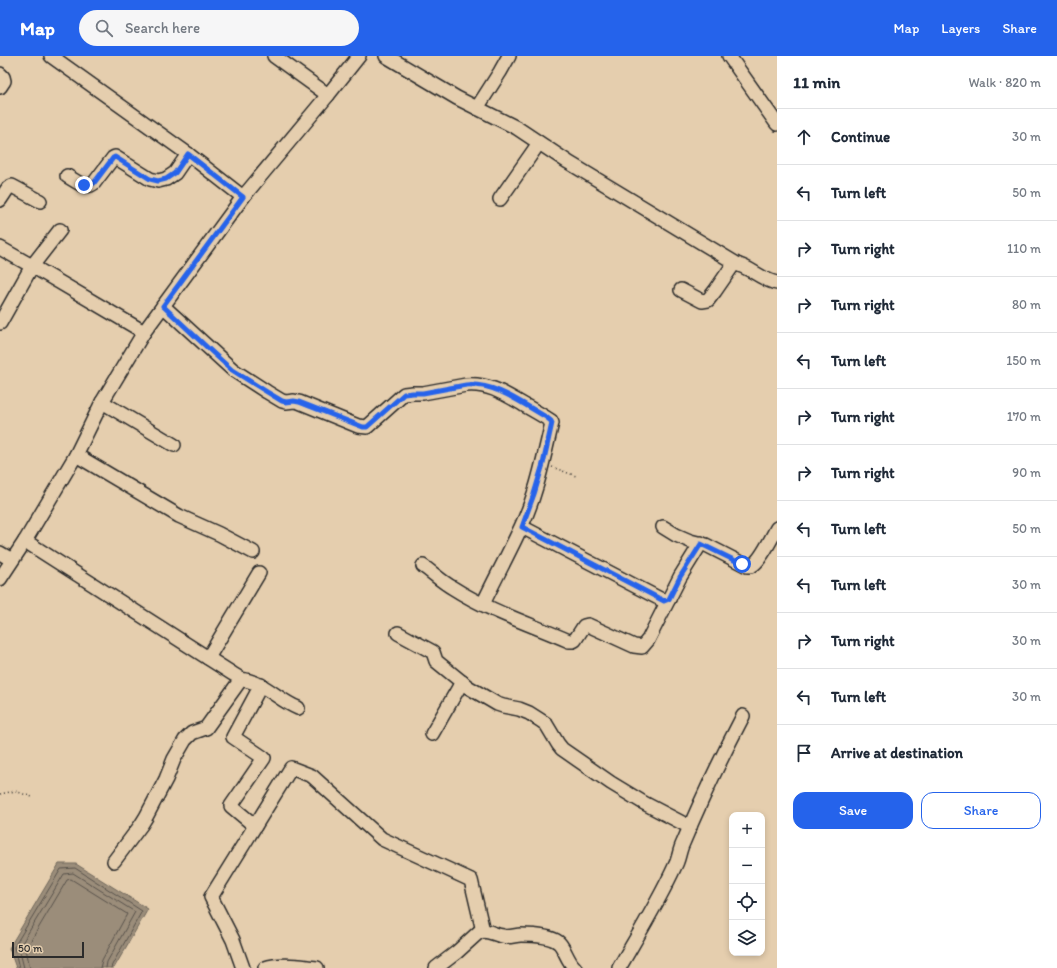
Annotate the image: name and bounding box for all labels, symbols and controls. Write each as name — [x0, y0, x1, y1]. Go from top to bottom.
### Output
search box — [79, 10, 359, 46]
text: Map — [20, 17, 55, 40]
icon: search — [93, 17, 115, 39]
text: Search here — [125, 19, 200, 37]
text: Map — [894, 20, 919, 37]
text: Layers — [941, 20, 980, 37]
text: Share — [1002, 20, 1037, 37]
text: 11 min — [793, 72, 840, 92]
text: Walk · 820 m — [968, 75, 1041, 90]
icon: ahead — [793, 126, 815, 148]
text: Continue — [831, 128, 890, 146]
text: 30 m — [1012, 129, 1041, 144]
route end — [75, 176, 93, 194]
icon: left — [793, 182, 815, 204]
text: Turn left — [831, 184, 886, 202]
text: 50 m — [1012, 185, 1041, 200]
icon: right — [793, 238, 815, 260]
text: Turn right — [831, 240, 895, 258]
text: 110 m — [1007, 241, 1041, 256]
icon: right — [793, 294, 815, 316]
text: Turn right — [831, 296, 895, 314]
text: 80 m — [1012, 297, 1041, 312]
icon: left — [793, 350, 815, 372]
text: Turn left — [831, 352, 886, 370]
text: 150 m — [1006, 353, 1041, 368]
icon: right — [793, 406, 815, 428]
text: Turn right — [831, 408, 895, 426]
text: 170 m — [1007, 409, 1041, 424]
icon: right — [793, 462, 815, 484]
text: Turn right — [831, 464, 895, 482]
text: 90 m — [1012, 465, 1041, 480]
icon: left — [793, 518, 815, 540]
text: Turn left — [831, 520, 886, 538]
text: 50 m — [1012, 521, 1041, 536]
route start — [733, 555, 751, 573]
icon: left — [793, 574, 815, 596]
text: Turn left — [831, 576, 886, 594]
text: 30 m — [1012, 577, 1041, 592]
icon: right — [793, 630, 815, 652]
text: Turn right — [831, 632, 895, 650]
text: 30 m — [1012, 633, 1041, 648]
icon: left — [793, 686, 815, 708]
text: Turn left — [831, 688, 886, 706]
text: 30 m — [1012, 689, 1041, 704]
icon: arrive — [793, 742, 815, 764]
text: Arrive at destination — [831, 744, 963, 762]
button: Save — [793, 792, 913, 829]
button: Share — [921, 792, 1041, 829]
map controls — [729, 812, 765, 956]
button: + — [729, 812, 765, 848]
button: − — [729, 848, 765, 884]
button: locate — [729, 884, 765, 920]
button: layers — [729, 920, 765, 956]
scale bar — [12, 940, 84, 959]
text: 50 m — [18, 942, 42, 955]

